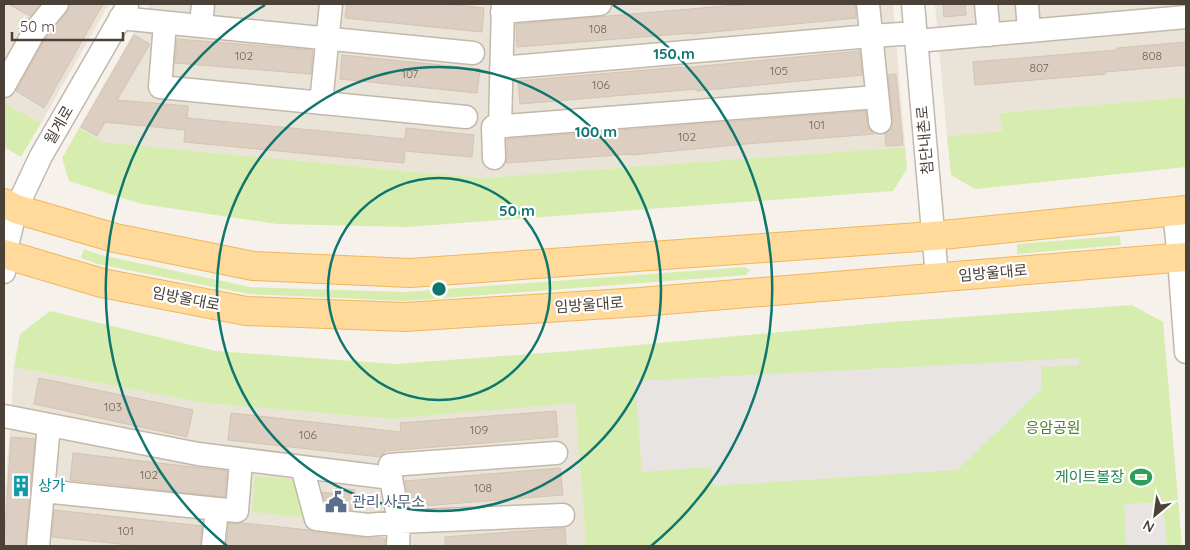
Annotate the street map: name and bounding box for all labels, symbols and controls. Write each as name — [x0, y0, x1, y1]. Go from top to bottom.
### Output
scale bar — [12, 10, 124, 42]
text: 50 m — [20, 17, 55, 36]
house number: 108 — [589, 21, 607, 36]
text: 150 m — [653, 44, 695, 63]
house number: 102 — [235, 48, 253, 63]
house number: 808 — [1142, 48, 1162, 63]
house number: 807 — [1029, 60, 1049, 75]
house number: 105 — [770, 63, 788, 78]
house number: 107 — [401, 66, 419, 81]
house number: 106 — [592, 77, 611, 92]
street label: 월계로 — [40, 102, 77, 147]
street label: 첨단내촌로 — [912, 105, 937, 175]
house number: 101 — [809, 117, 825, 132]
text: 100 m — [575, 122, 617, 141]
house number: 102 — [678, 129, 696, 144]
text: 50 m — [499, 201, 535, 220]
street label: 임방울대로 — [958, 260, 1028, 285]
centre of rings — [430, 280, 448, 298]
street label: 임방울대로 — [150, 283, 222, 314]
street label: 임방울대로 — [554, 293, 624, 316]
house number: 103 — [104, 399, 122, 414]
park label: 응암공원 — [1025, 418, 1081, 437]
house number: 109 — [470, 422, 488, 437]
house number: 106 — [299, 427, 318, 442]
sports icon: 게이트볼장 — [1128, 464, 1154, 490]
house number: 102 — [140, 467, 158, 482]
place label: 게이트볼장 — [1055, 467, 1124, 486]
building icon: 상가 — [8, 473, 34, 499]
place label: 상가 — [38, 476, 66, 495]
house number: 108 — [474, 480, 492, 495]
public building icon: 관리 사무소 — [323, 489, 349, 515]
north arrow — [1130, 490, 1180, 540]
place label: 관리 사무소 — [352, 492, 425, 511]
text: N — [1140, 516, 1158, 537]
house number: 101 — [118, 523, 134, 538]

